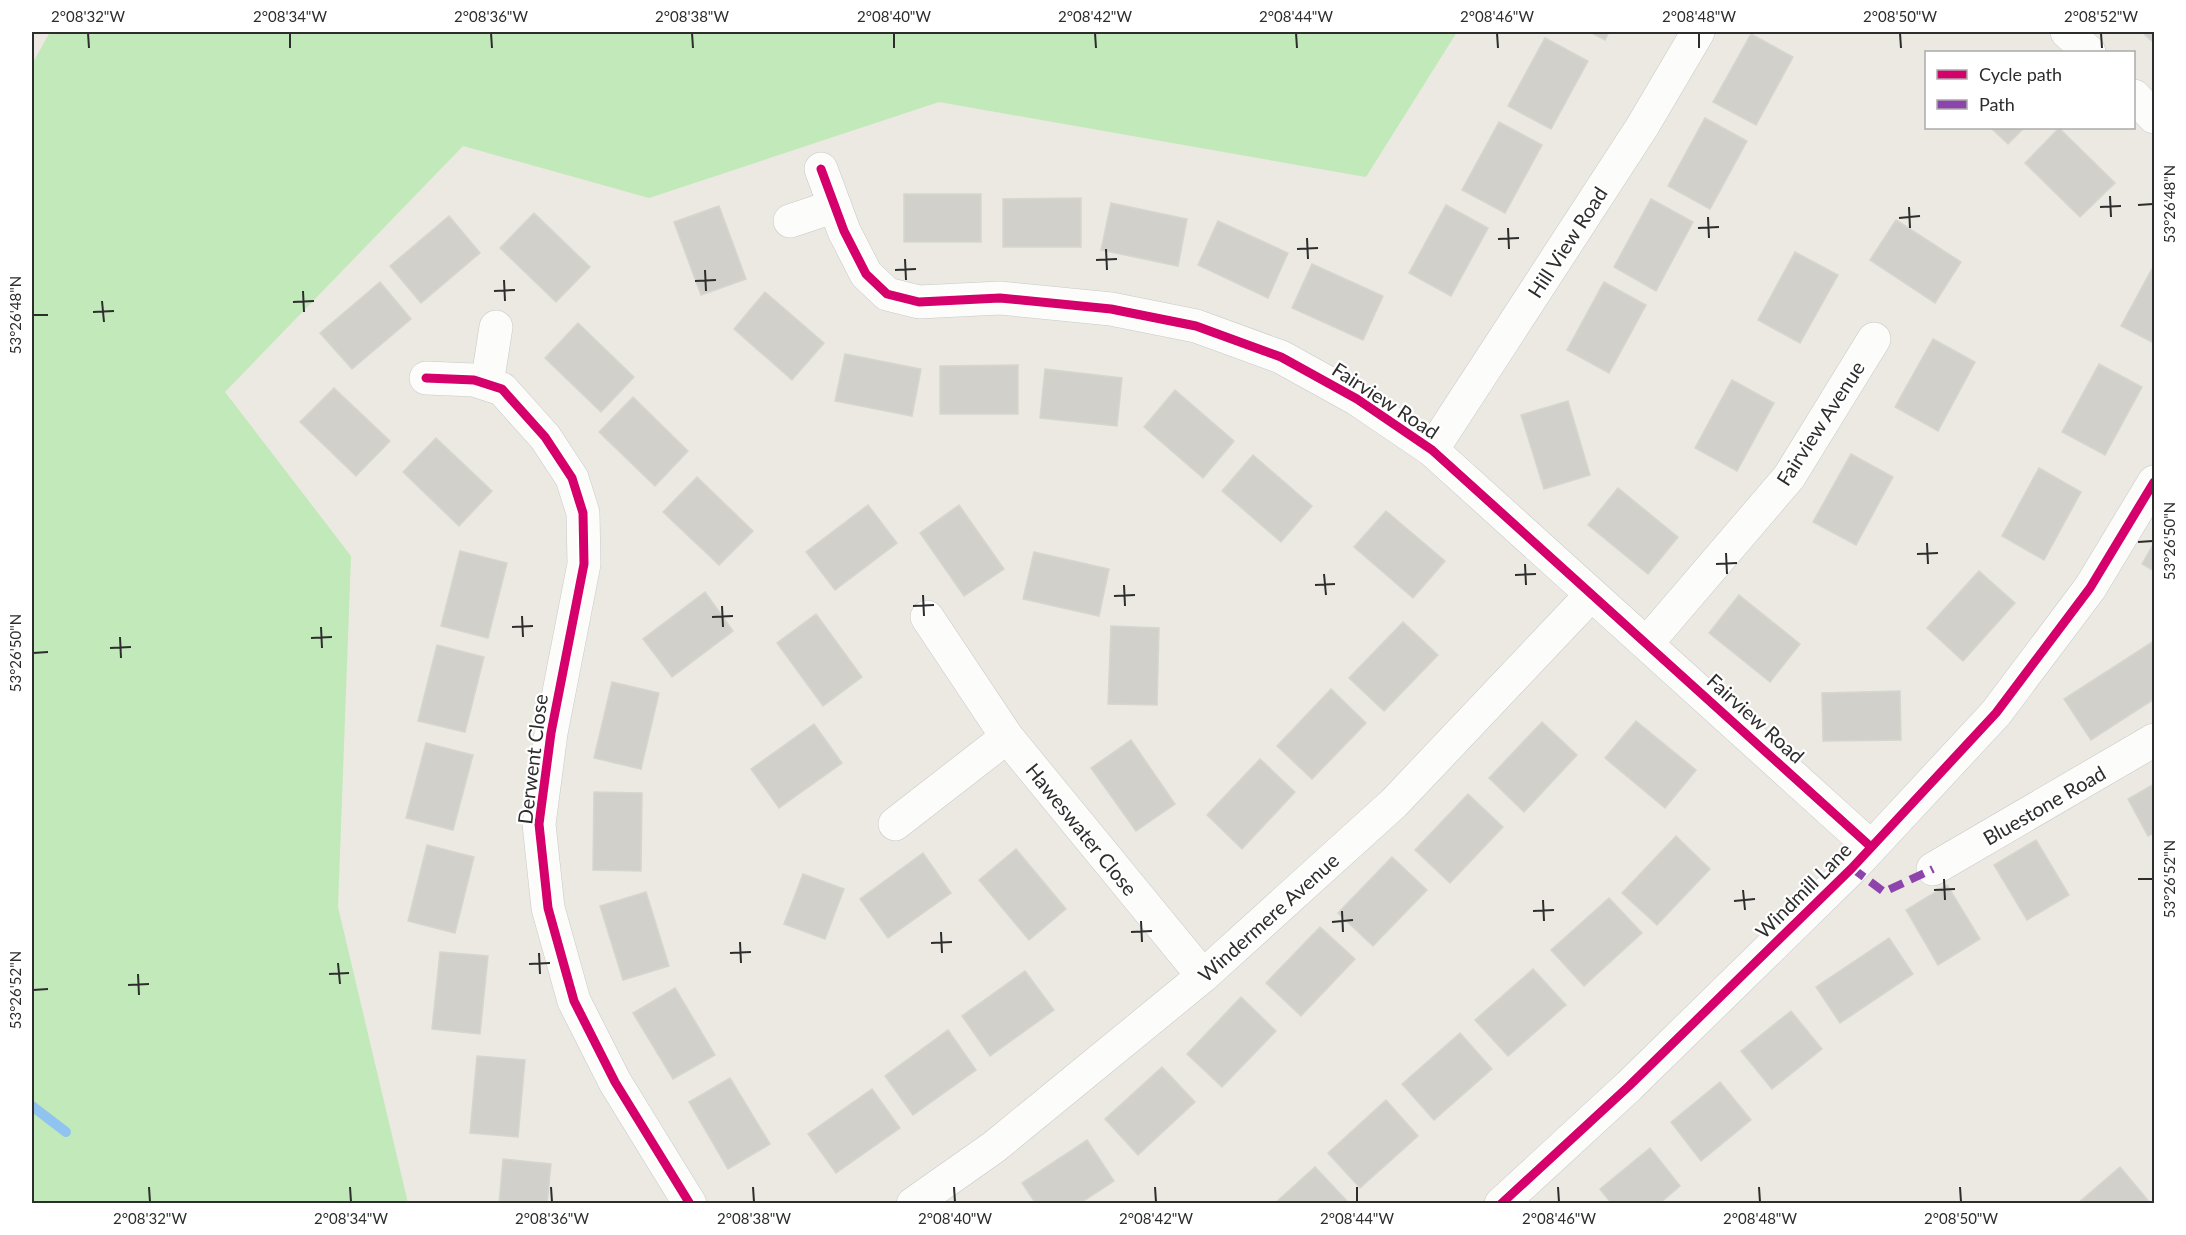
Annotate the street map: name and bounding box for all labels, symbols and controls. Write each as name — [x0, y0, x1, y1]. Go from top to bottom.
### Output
text: 2°08'32"W — [51, 7, 125, 25]
text: 2°08'34"W — [253, 7, 327, 25]
text: 2°08'36"W — [454, 7, 528, 25]
text: 2°08'38"W — [655, 7, 729, 25]
text: 2°08'40"W — [857, 7, 931, 25]
text: 2°08'42"W — [1058, 7, 1132, 25]
text: 2°08'44"W — [1259, 7, 1333, 25]
text: 2°08'46"W — [1460, 7, 1534, 25]
text: 2°08'48"W — [1662, 7, 1736, 25]
text: 2°08'50"W — [1863, 7, 1937, 25]
text: 2°08'52"W — [2064, 7, 2138, 25]
legend — [1925, 51, 2135, 129]
text: Cycle path — [1979, 63, 2062, 85]
text: Path — [1979, 93, 2015, 115]
text: 53°26'48"N — [2160, 165, 2178, 243]
street label: Hill View Road — [1522, 182, 1612, 302]
text: 53°26'48"N — [6, 276, 24, 354]
street label: Fairview Avenue — [1771, 356, 1869, 490]
street label: Fairview Road — [1328, 357, 1444, 443]
text: 53°26'50"N — [2160, 502, 2178, 580]
text: 53°26'50"N — [6, 614, 24, 692]
street label: Fairview Road — [1703, 668, 1809, 768]
street label: Derwent Close — [512, 693, 552, 825]
street label: Haweswater Close — [1021, 758, 1143, 900]
street label: Bluestone Road — [1978, 760, 2110, 850]
street label: Windmill Lane — [1750, 837, 1856, 943]
text: 53°26'52"N — [2160, 840, 2178, 918]
street label: Windermere Avenue — [1193, 848, 1343, 986]
text: 53°26'52"N — [6, 951, 24, 1029]
text: 2°08'32"W — [113, 1209, 187, 1227]
text: 2°08'34"W — [314, 1209, 388, 1227]
text: 2°08'36"W — [515, 1209, 589, 1227]
text: 2°08'38"W — [717, 1209, 791, 1227]
text: 2°08'40"W — [918, 1209, 992, 1227]
text: 2°08'42"W — [1119, 1209, 1193, 1227]
text: 2°08'44"W — [1320, 1209, 1394, 1227]
text: 2°08'46"W — [1522, 1209, 1596, 1227]
text: 2°08'48"W — [1723, 1209, 1797, 1227]
text: 2°08'50"W — [1924, 1209, 1998, 1227]

